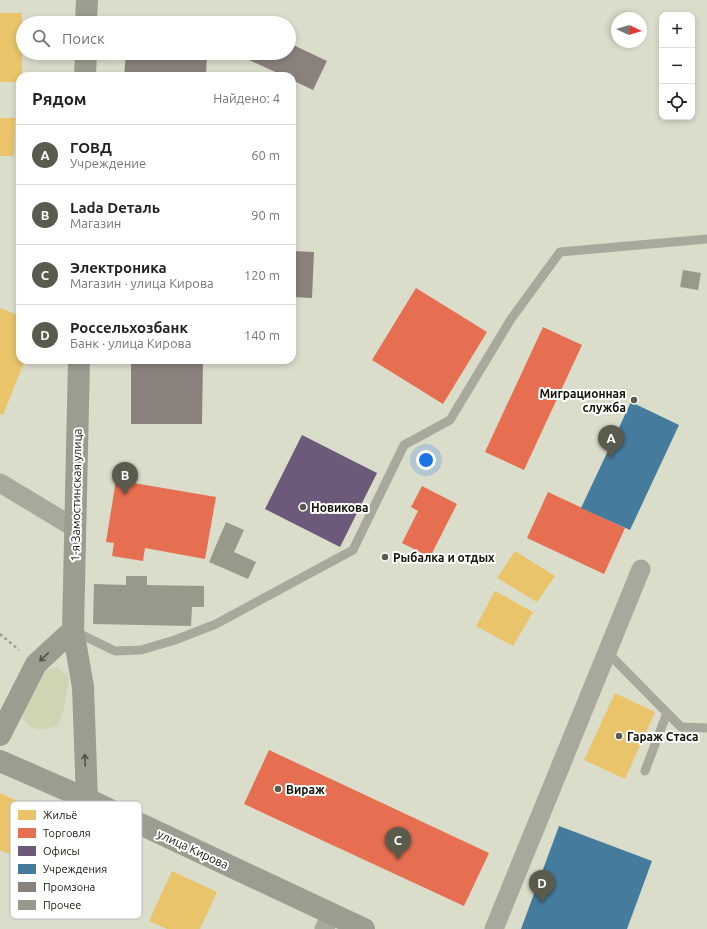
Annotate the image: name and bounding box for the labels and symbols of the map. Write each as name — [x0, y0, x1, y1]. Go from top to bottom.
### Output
north arrow — [611, 12, 647, 48]
place label: Миграционная служба — [539, 387, 626, 414]
marker: Миграционная служба — [629, 395, 639, 405]
pin: A — [598, 425, 624, 458]
street label: 1-я Замостинская улица — [68, 428, 84, 562]
your location — [416, 450, 436, 470]
pin: B — [112, 462, 138, 495]
place label: Новикова — [311, 501, 369, 514]
marker: Новикова — [298, 502, 308, 512]
place label: Рыбалка и отдых — [393, 551, 495, 564]
marker: Рыбалка и отдых — [380, 552, 390, 562]
one-way arrow — [39, 652, 49, 662]
place label: Гараж Стаса — [627, 730, 698, 743]
marker: Гараж Стаса — [614, 731, 624, 741]
one-way arrow — [81, 754, 89, 767]
place label: Вираж — [286, 783, 325, 796]
marker: Вираж — [273, 784, 283, 794]
legend — [10, 801, 142, 919]
text: Жильё — [43, 809, 77, 821]
text: Торговля — [43, 827, 91, 839]
street label: улица Кирова — [155, 827, 231, 871]
pin: C — [385, 827, 411, 860]
text: Офисы — [43, 845, 80, 857]
text: Учреждения — [43, 863, 107, 875]
pin: D — [529, 870, 555, 903]
text: Промзона — [43, 881, 95, 893]
text: Прочее — [43, 899, 81, 911]

